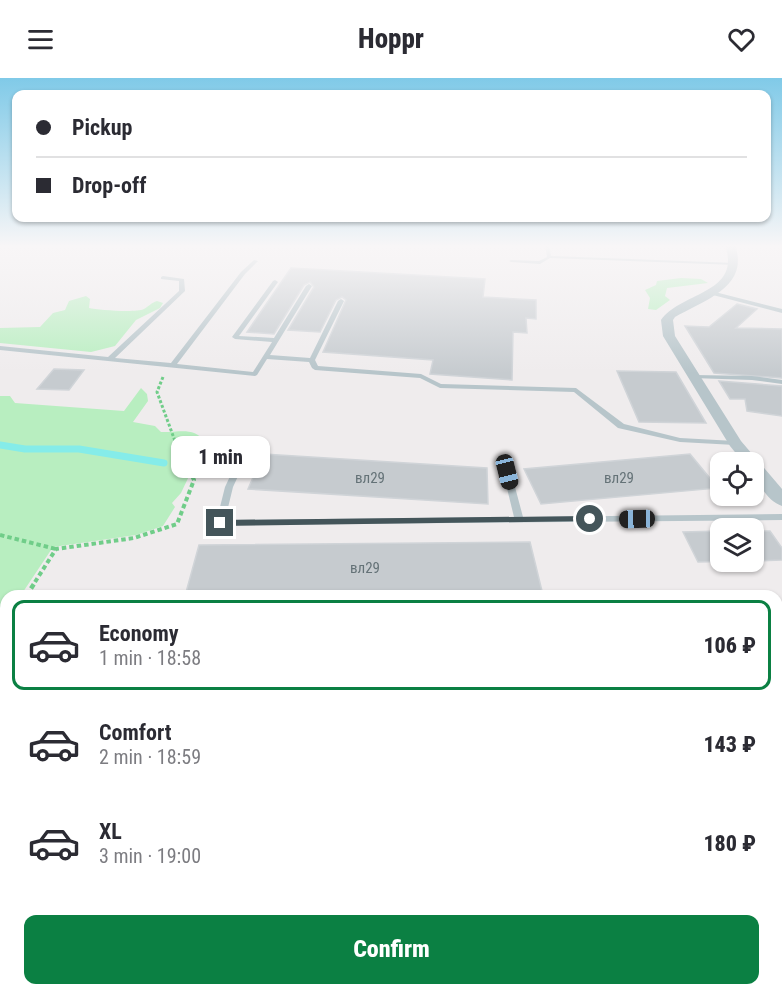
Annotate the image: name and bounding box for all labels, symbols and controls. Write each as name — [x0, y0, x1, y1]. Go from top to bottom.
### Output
icon: menu — [24, 23, 57, 56]
text: Hoppr — [358, 23, 424, 55]
icon: heart — [725, 23, 758, 56]
text: Pickup — [72, 115, 132, 140]
text: Drop-off — [72, 173, 146, 198]
callout: 1 min — [170, 436, 270, 478]
text: 1 min — [198, 445, 243, 469]
car — [494, 452, 520, 492]
map controls — [710, 452, 764, 572]
button: locate — [710, 452, 764, 506]
house number: вл29 — [355, 469, 385, 487]
house number: вл29 — [604, 469, 634, 487]
route start — [576, 505, 603, 532]
route end — [206, 509, 233, 536]
car — [619, 510, 655, 528]
button: layers — [710, 518, 764, 572]
house number: вл29 — [350, 559, 380, 577]
icon: car — [27, 618, 81, 672]
text: Economy — [99, 621, 179, 646]
text: 106 ₽ — [703, 633, 756, 658]
text: 1 min · 18:58 — [99, 646, 201, 670]
icon: car — [27, 717, 81, 771]
text: Comfort — [99, 720, 172, 745]
text: 143 ₽ — [703, 732, 756, 757]
text: 2 min · 18:59 — [99, 745, 201, 769]
icon: car — [27, 816, 81, 870]
text: XL — [99, 819, 122, 844]
text: 180 ₽ — [703, 831, 756, 856]
text: 3 min · 19:00 — [99, 844, 201, 868]
button: Confirm — [24, 915, 759, 984]

